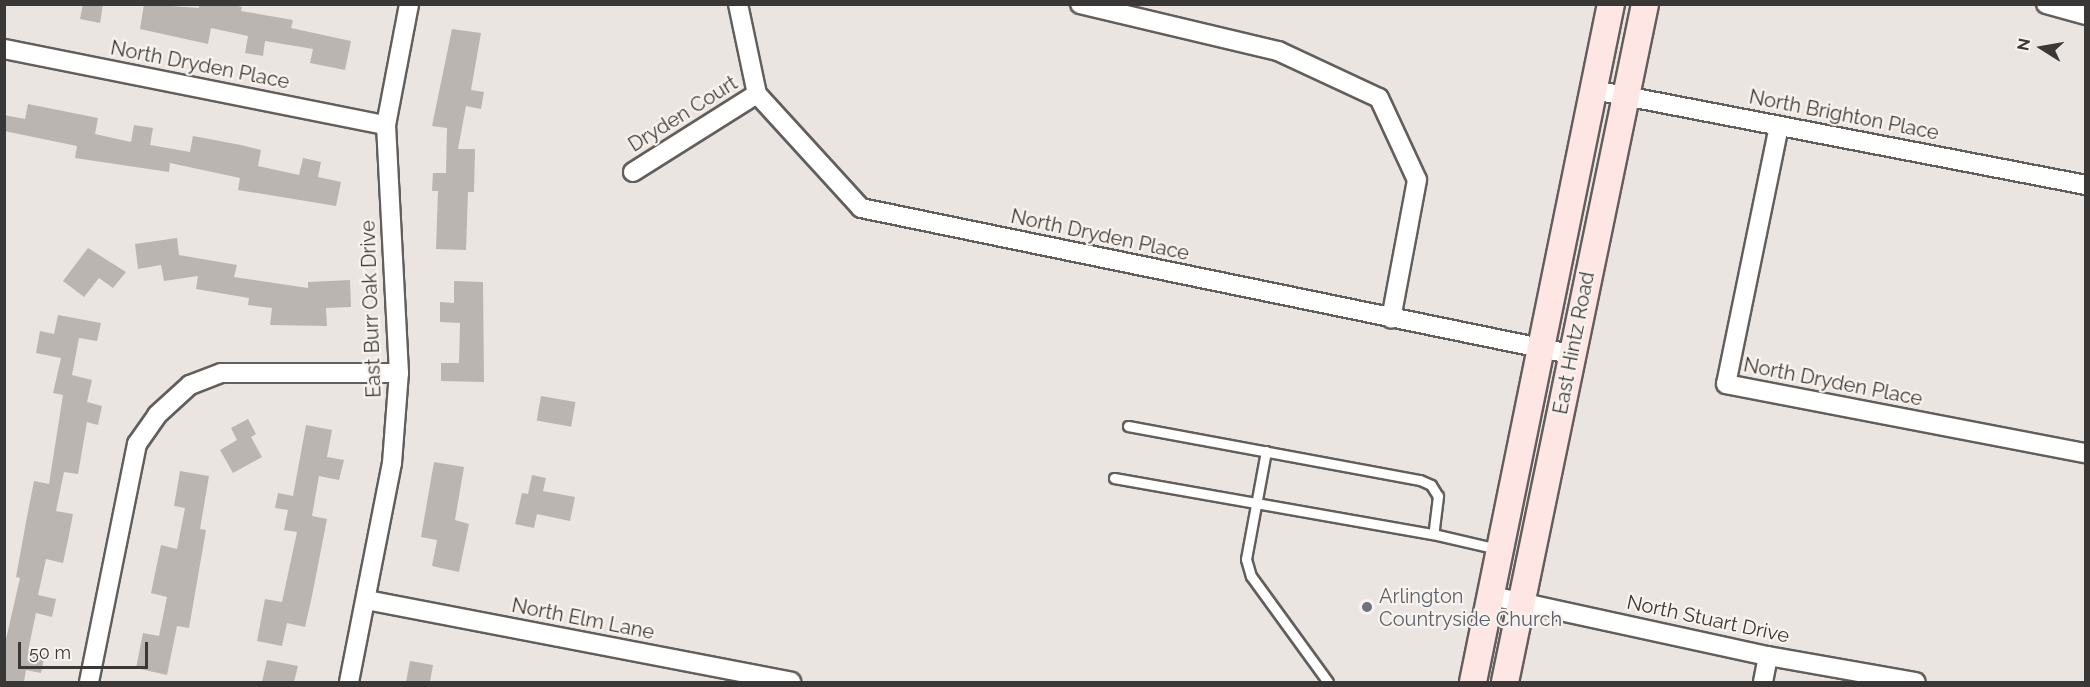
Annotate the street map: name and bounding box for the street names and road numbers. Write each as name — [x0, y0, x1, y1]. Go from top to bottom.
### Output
street label: North Dryden Place — [108, 36, 292, 94]
street label: Dryden Court — [624, 71, 742, 157]
street label: North Brighton Place — [1747, 85, 1941, 145]
street label: North Dryden Place — [1009, 204, 1191, 266]
street label: East Burr Oak Drive — [356, 220, 386, 398]
street label: East Hintz Road — [1548, 270, 1600, 416]
street label: North Dryden Place — [1741, 353, 1925, 411]
street label: North Stuart Drive — [1624, 590, 1792, 648]
street label: North Elm Lane — [510, 593, 656, 645]

